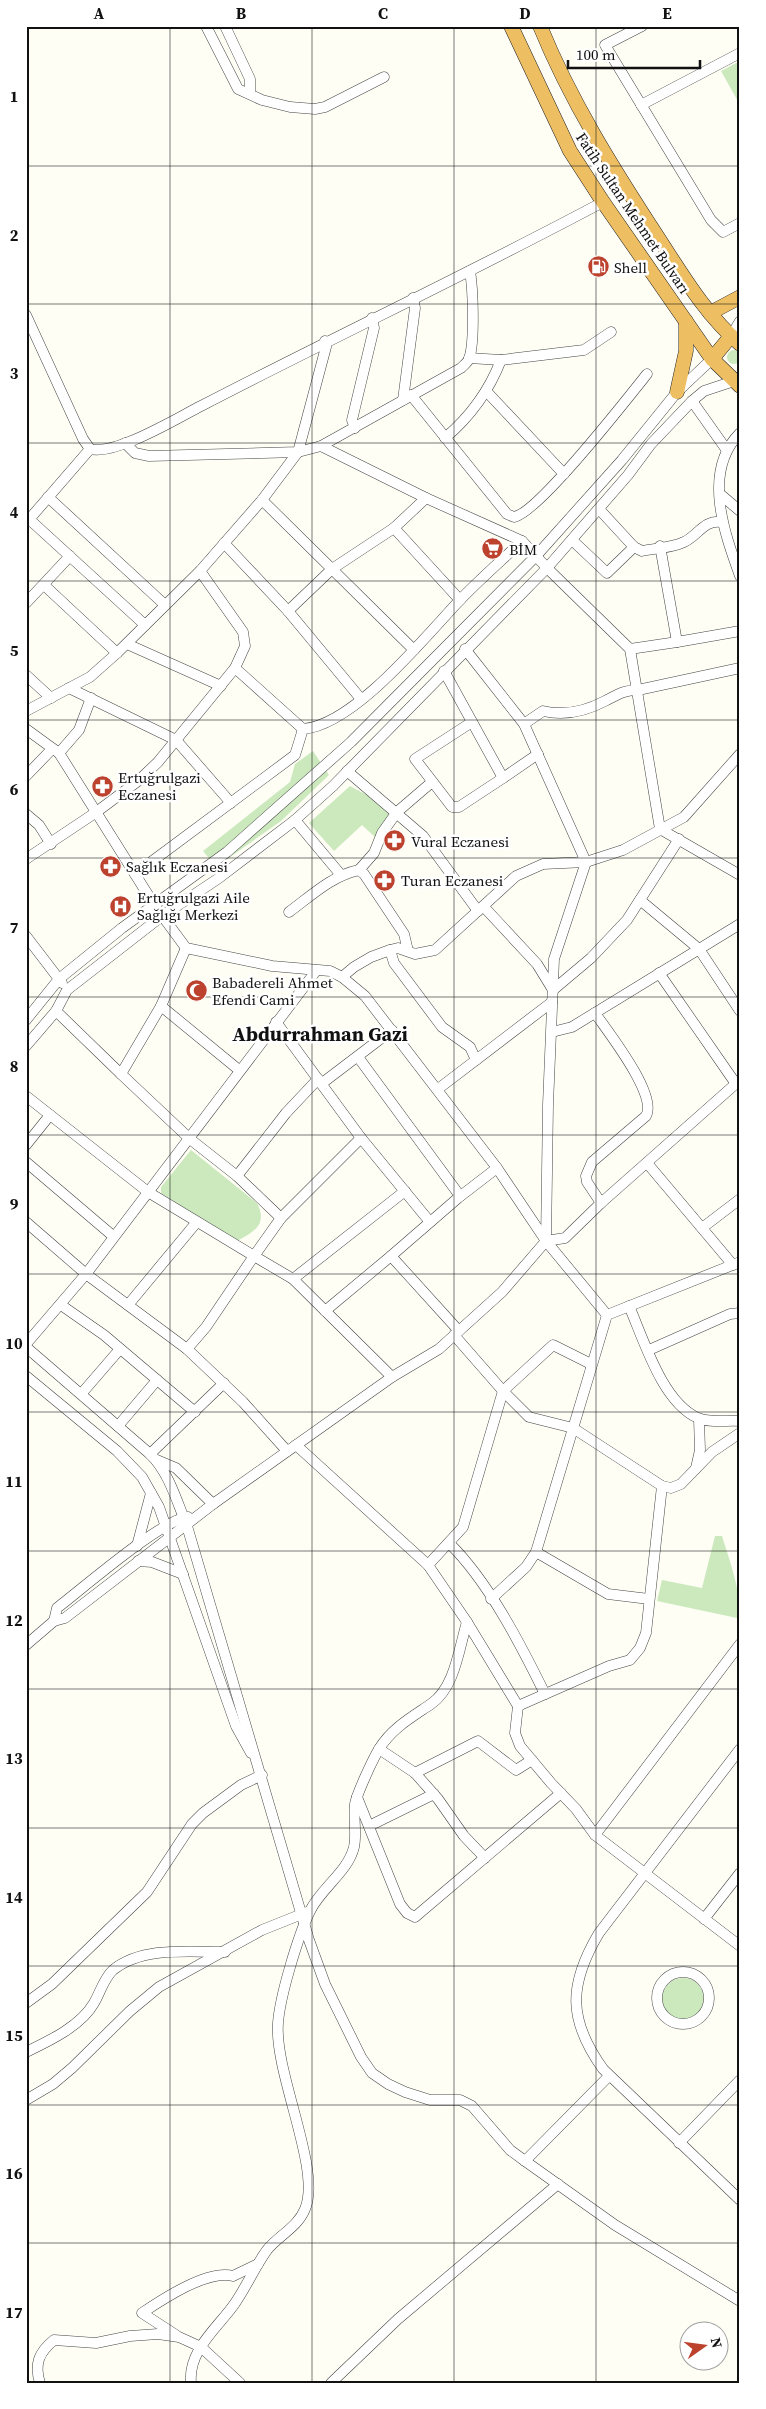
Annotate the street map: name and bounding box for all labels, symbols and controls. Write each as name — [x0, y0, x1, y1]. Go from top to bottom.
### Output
text: A — [94, 2, 105, 24]
text: B — [236, 2, 247, 24]
text: C — [378, 2, 388, 24]
text: D — [519, 2, 531, 24]
text: E — [662, 2, 672, 24]
scale bar — [568, 38, 701, 70]
text: 100 m — [576, 44, 616, 65]
text: 1 — [10, 85, 18, 107]
street label: Fatih Sultan Mehmet Bulvarı — [571, 128, 695, 298]
text: 2 — [10, 224, 19, 246]
fuel station icon: Shell — [586, 255, 610, 279]
place label: Shell — [614, 257, 648, 278]
text: 3 — [10, 362, 19, 384]
text: 4 — [10, 501, 19, 523]
supermarket icon: BİM — [481, 537, 505, 561]
place label: BİM — [509, 539, 537, 560]
text: 5 — [10, 639, 19, 661]
place label: Ertuğrulgazi Eczanesi — [118, 767, 201, 805]
pharmacy icon: Ertuğrulgazi Eczanesi — [90, 774, 114, 798]
text: 6 — [10, 778, 19, 800]
pharmacy icon: Vural Eczanesi — [383, 829, 407, 853]
place label: Vural Eczanesi — [411, 831, 509, 852]
pharmacy icon: Sağlık Eczanesi — [98, 854, 122, 878]
place label: Sağlık Eczanesi — [126, 856, 228, 877]
pharmacy icon: Turan Eczanesi — [373, 868, 397, 892]
place label: Turan Eczanesi — [401, 870, 503, 891]
place label: Ertuğrulgazi Aile Sağlığı Merkezi — [137, 887, 250, 925]
hospital icon: Ertuğrulgazi Aile Sağlığı Merkezi — [109, 894, 133, 918]
text: 7 — [10, 916, 19, 938]
place label: Babadereli Ahmet Efendi Cami — [212, 972, 333, 1010]
mosque icon: Babadereli Ahmet Efendi Cami — [184, 979, 208, 1003]
district label: Abdurrahman Gazi — [232, 1020, 408, 1048]
text: 8 — [10, 1055, 18, 1077]
text: 9 — [10, 1193, 19, 1215]
text: 10 — [5, 1332, 23, 1354]
text: 11 — [5, 1470, 23, 1492]
text: 12 — [5, 1609, 23, 1631]
text: 13 — [5, 1747, 23, 1769]
text: 14 — [5, 1886, 23, 1908]
text: 15 — [5, 2024, 23, 2046]
text: 16 — [5, 2162, 23, 2184]
text: 17 — [5, 2301, 23, 2323]
north arrow — [678, 2322, 728, 2372]
text: N — [706, 2335, 728, 2350]

